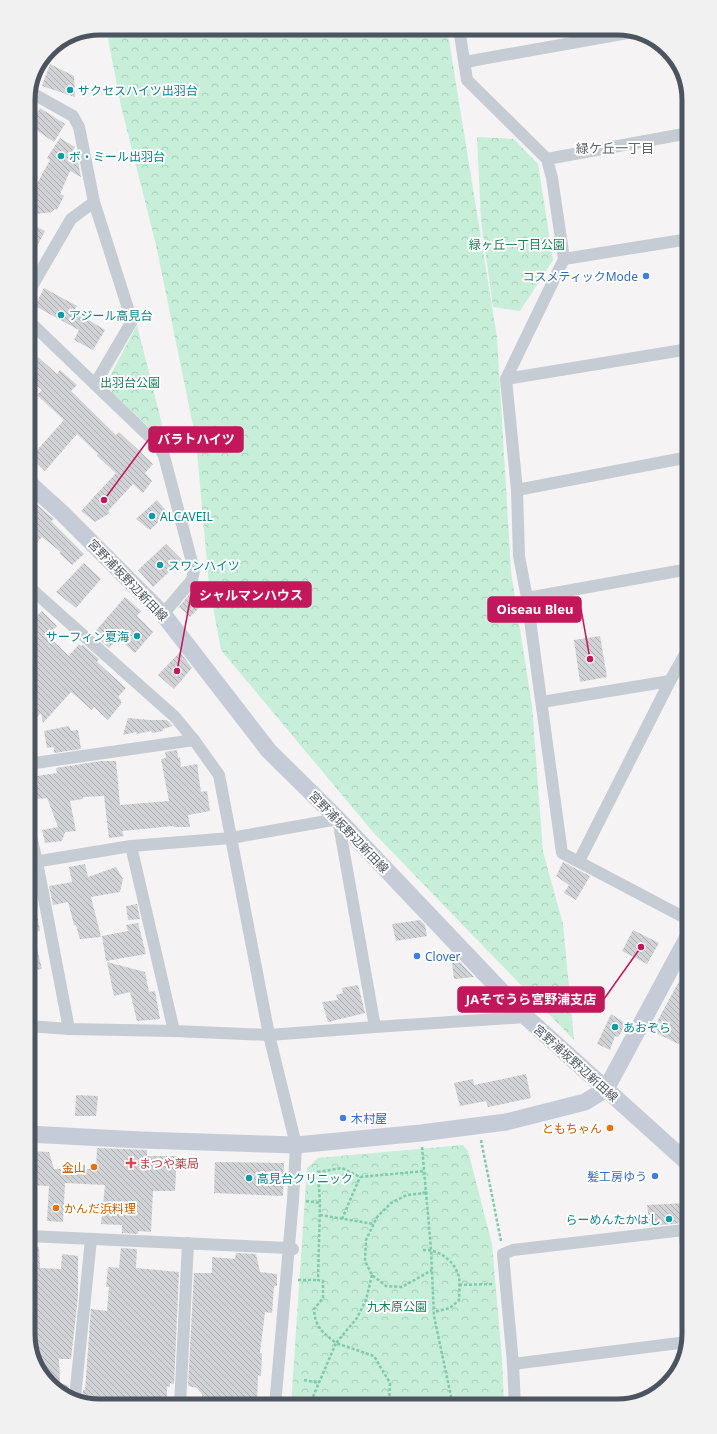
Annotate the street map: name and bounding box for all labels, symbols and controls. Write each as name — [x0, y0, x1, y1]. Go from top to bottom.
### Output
place label: サクセスハイツ出羽台 — [78, 82, 198, 99]
marker: サクセスハイツ出羽台 — [65, 85, 75, 95]
district label: 緑ケ丘一丁目 — [576, 139, 654, 157]
place label: ボ・ミール出羽台 — [69, 148, 165, 165]
marker: ボ・ミール出羽台 — [56, 151, 66, 161]
park label: 緑ヶ丘一丁目公園 — [469, 236, 565, 253]
place label: コスメティックMode — [522, 268, 638, 285]
marker: コスメティックMode — [641, 271, 651, 281]
place label: アジール高見台 — [69, 307, 153, 324]
marker: アジール高見台 — [56, 310, 66, 320]
park label: 出羽台公園 — [100, 374, 160, 391]
callout: バラトハイツ — [149, 427, 243, 452]
text: バラトハイツ — [157, 430, 235, 448]
place label: ALCAVEIL — [160, 508, 213, 525]
marker: ALCAVEIL — [147, 511, 157, 521]
street label: 宮野浦坂野辺新田線 — [84, 535, 172, 625]
place label: スワンハイツ — [168, 557, 240, 574]
marker: スワンハイツ — [155, 560, 165, 570]
callout: シャルマンハウス — [191, 582, 311, 607]
text: シャルマンハウス — [199, 586, 303, 604]
callout: Oiseau Bleu — [488, 597, 581, 622]
text: Oiseau Bleu — [497, 600, 573, 618]
place label: サーフィン夏海 — [46, 628, 129, 645]
marker: サーフィン夏海 — [132, 631, 142, 641]
street label: 宮野浦坂野辺新田線 — [305, 787, 393, 877]
place label: Clover — [425, 948, 461, 965]
marker: Clover — [412, 951, 422, 961]
callout: JAそでうら宮野浦支店 — [458, 987, 604, 1012]
text: JAそでうら宮野浦支店 — [465, 990, 596, 1008]
place label: あおぞら — [623, 1019, 671, 1036]
street label: 宮野浦坂野辺新田線 — [530, 1021, 622, 1105]
marker: あおぞら — [610, 1022, 620, 1032]
place label: 木村屋 — [351, 1110, 387, 1127]
marker: 木村屋 — [338, 1113, 348, 1123]
place label: ともちゃん — [542, 1120, 602, 1137]
marker: ともちゃん — [605, 1123, 615, 1133]
place label: まつや薬局 — [139, 1155, 199, 1172]
marker: まつや薬局 — [126, 1158, 136, 1168]
place label: 金山 — [62, 1159, 86, 1176]
marker: 金山 — [89, 1162, 99, 1172]
place label: 髪工房ゆう — [587, 1168, 647, 1185]
place label: 高見台クリニック — [257, 1170, 353, 1187]
marker: 髪工房ゆう — [650, 1171, 660, 1181]
marker: 高見台クリニック — [244, 1173, 254, 1183]
place label: かんだ浜料理 — [64, 1200, 136, 1217]
marker: かんだ浜料理 — [51, 1203, 61, 1213]
place label: らーめんたかはし — [565, 1211, 661, 1228]
marker: らーめんたかはし — [664, 1214, 674, 1224]
park label: 九木原公園 — [367, 1298, 427, 1315]

